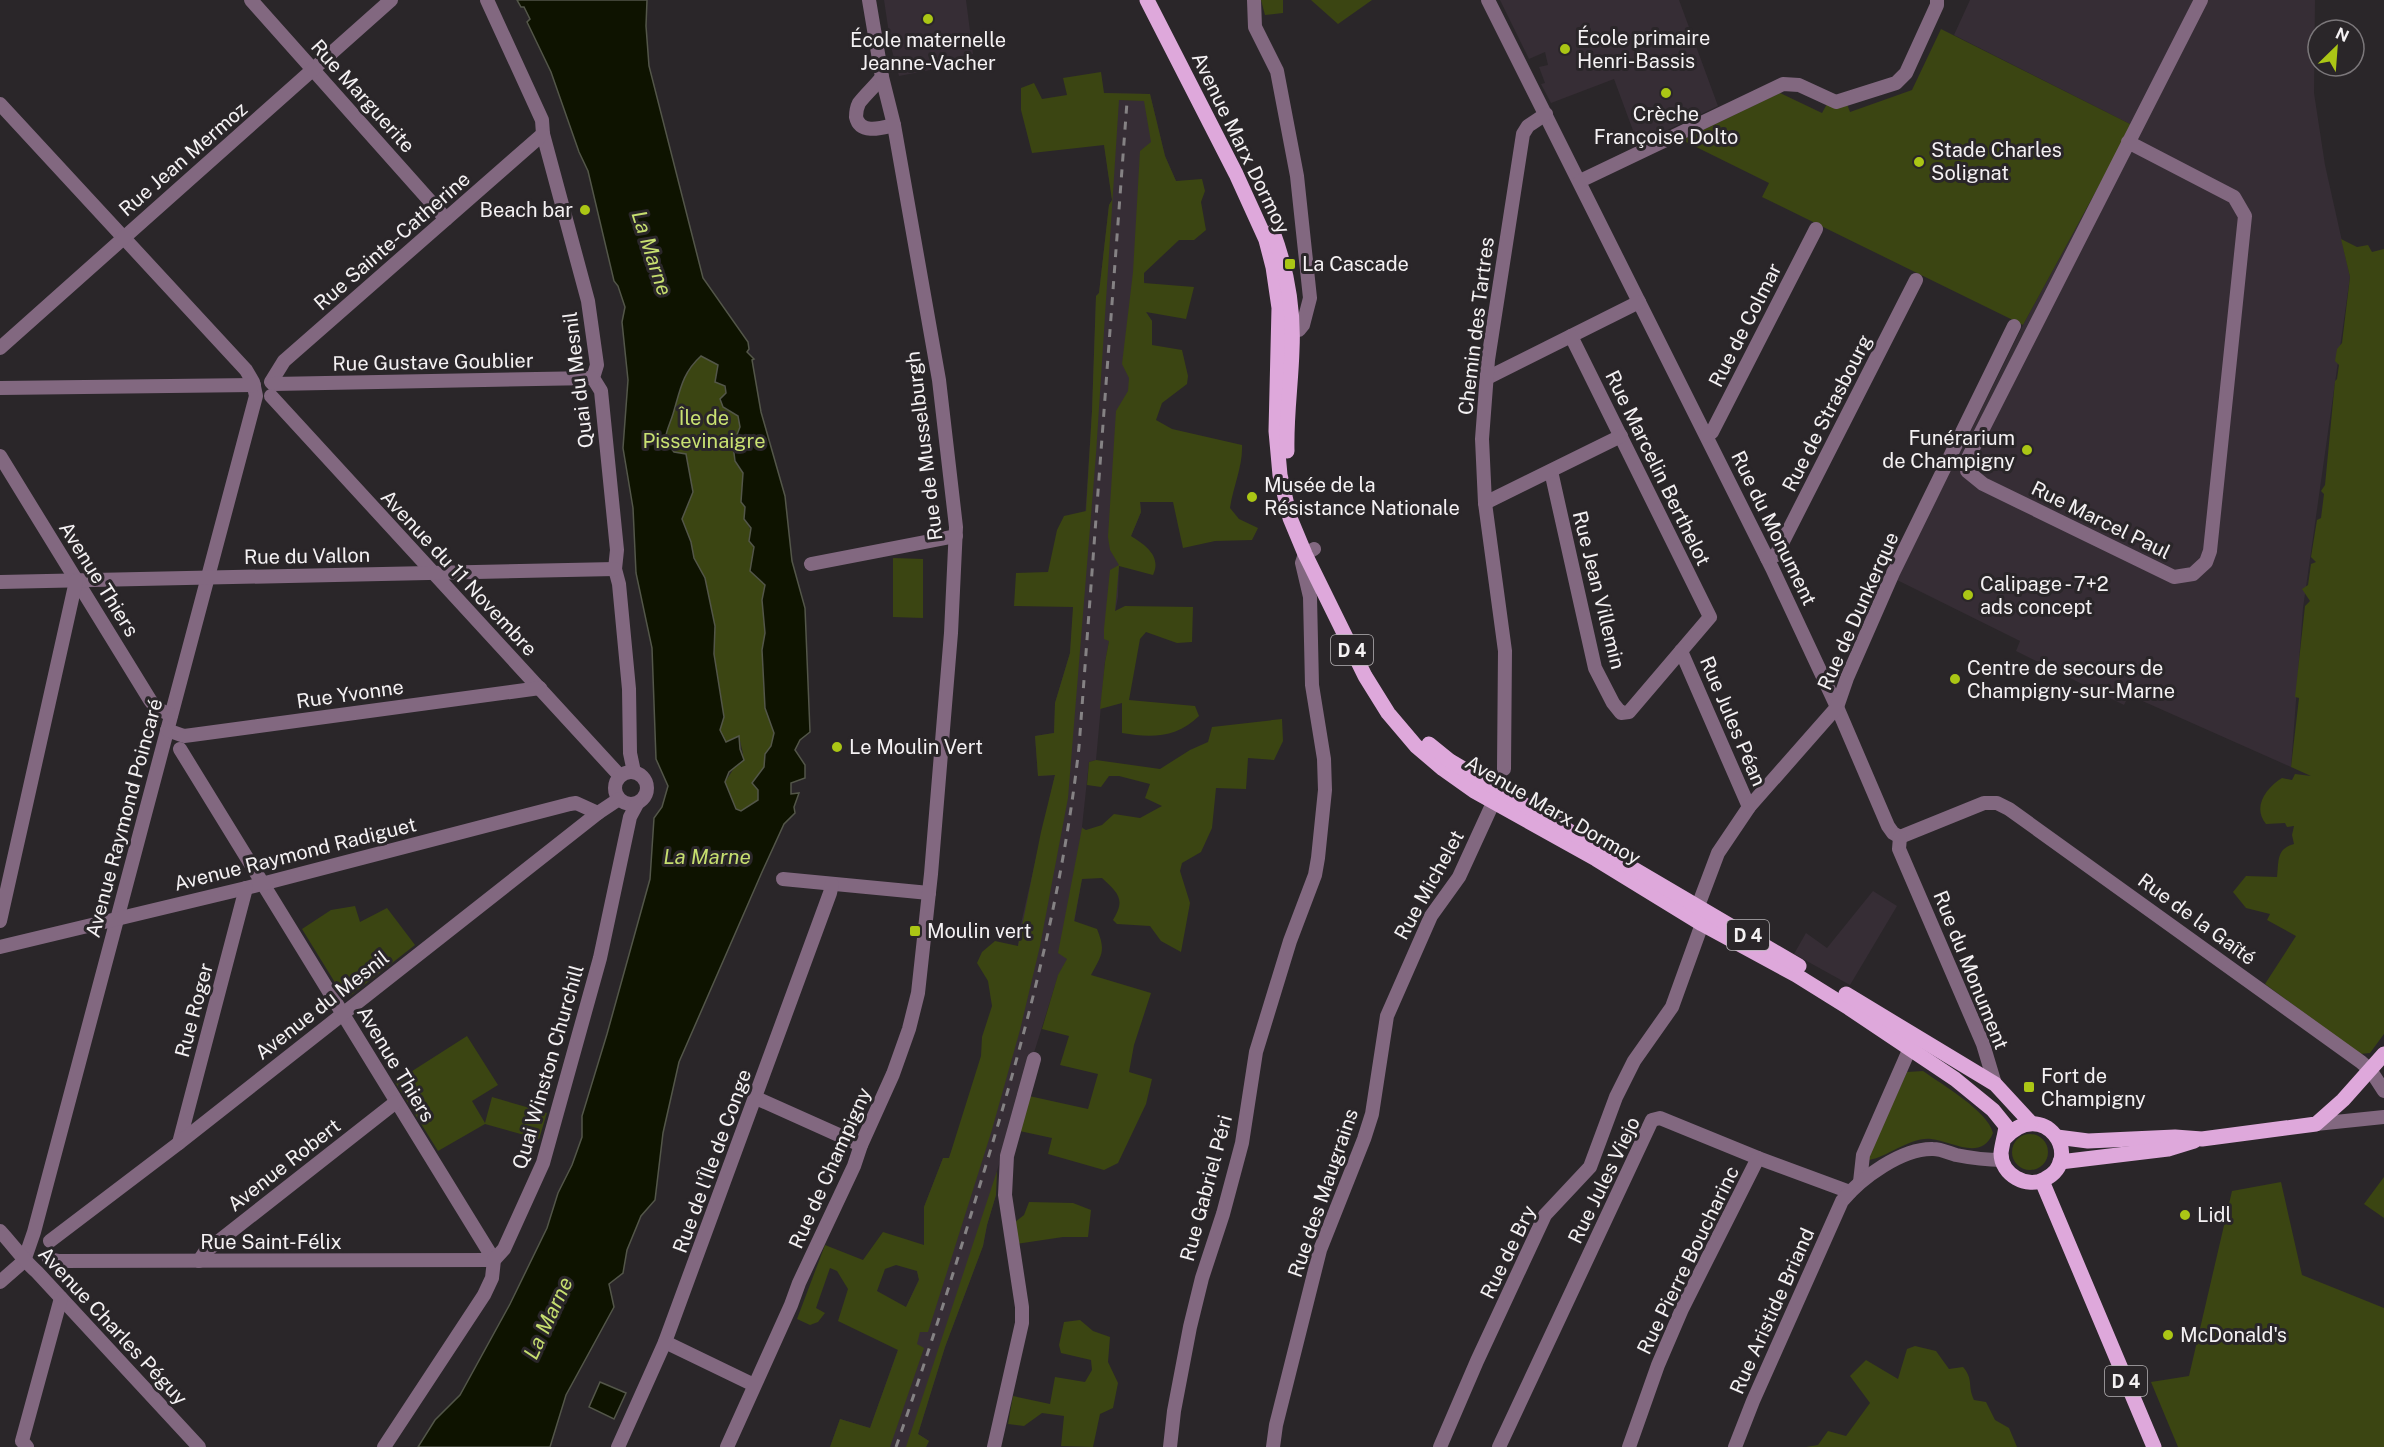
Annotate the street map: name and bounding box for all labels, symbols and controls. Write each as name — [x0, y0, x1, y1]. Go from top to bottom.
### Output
marker: École maternelle Jeanne-Vacher — [921, 12, 935, 26]
north arrow — [2306, 18, 2366, 78]
text: N — [2332, 24, 2352, 46]
place label: École primaire Henri-Bassis — [1577, 25, 1710, 73]
place label: École maternelle Jeanne-Vacher — [850, 27, 1006, 75]
street label: Rue Marguerite — [306, 34, 420, 158]
marker: École primaire Henri-Bassis — [1558, 42, 1572, 56]
street label: Avenue Marx Dormoy — [1187, 49, 1295, 238]
marker: Crèche Françoise Dolto — [1659, 86, 1673, 100]
street label: Rue Jean Mermoz — [114, 97, 252, 221]
place label: Crèche Françoise Dolto — [1594, 102, 1738, 149]
place label: Stade Charles Solignat — [1931, 138, 2062, 185]
marker: Stade Charles Solignat — [1912, 155, 1926, 169]
street label: Rue Sainte-Catherine — [309, 167, 475, 315]
place label: Beach bar — [479, 198, 573, 222]
marker: Beach bar — [578, 203, 592, 217]
water label: La Marne — [627, 207, 677, 299]
street label: Chemin des Tartres — [1453, 236, 1499, 416]
place label: La Cascade — [1302, 252, 1409, 276]
marker: La Cascade — [1283, 257, 1297, 271]
street label: Rue de Colmar — [1703, 259, 1787, 391]
street label: Quai du Mesnil — [558, 310, 598, 450]
street label: Rue de Strasbourg — [1777, 330, 1877, 496]
street label: Rue Gustave Goublier — [332, 348, 534, 376]
street label: Rue de Musselburgh — [900, 350, 948, 542]
street label: Rue Marcelin Berthelot — [1600, 367, 1716, 569]
park label: Île de Pissevinaigre — [642, 406, 766, 453]
place label: Funérarium de Champigny — [1882, 426, 2015, 473]
marker: Funérarium de Champigny — [2020, 443, 2034, 457]
street label: Rue du Monument — [1726, 447, 1822, 609]
place label: Musée de la Résistance Nationale — [1264, 473, 1460, 520]
street label: Rue Marcel Paul — [2027, 476, 2175, 564]
street label: Avenue du 11 Novembre — [376, 485, 542, 661]
marker: Musée de la Résistance Nationale — [1245, 490, 1259, 504]
street label: Rue Jean Villemin — [1568, 508, 1630, 672]
street label: Avenue Thiers — [54, 517, 144, 641]
street label: Rue de Dunkerque — [1812, 528, 1904, 694]
street label: Rue du Vallon — [244, 543, 370, 569]
place label: Calipage - 7+2 ads concept — [1980, 572, 2109, 619]
marker: Calipage - 7+2 ads concept — [1961, 588, 1975, 602]
road number: D 4 — [1331, 635, 1373, 665]
street label: Rue Jules Péan — [1695, 653, 1771, 789]
place label: Centre de secours de Champigny-sur-Marne — [1967, 656, 2175, 703]
marker: Centre de secours de Champigny-sur-Marne — [1948, 672, 1962, 686]
street label: Rue Yvonne — [295, 675, 405, 713]
street label: Avenue Raymond Poincaré — [81, 696, 167, 940]
place label: Le Moulin Vert — [849, 735, 983, 759]
marker: Le Moulin Vert — [830, 740, 844, 754]
street label: Avenue Marx Dormoy — [1461, 750, 1645, 870]
street label: Avenue Raymond Radiguet — [171, 812, 419, 896]
street label: Rue Michelet — [1389, 826, 1469, 944]
water label: La Marne — [663, 844, 751, 869]
street label: Rue de la Gaîté — [2133, 868, 2261, 970]
street label: Rue du Monument — [1928, 887, 2014, 1053]
place label: Moulin vert — [927, 919, 1031, 943]
road number: D 4 — [1727, 920, 1769, 950]
marker: Moulin vert — [908, 924, 922, 938]
street label: Avenue du Mesnil — [250, 945, 394, 1065]
street label: Rue Roger — [170, 960, 218, 1060]
street label: Quai Winston Churchill — [507, 962, 589, 1172]
street label: Avenue Thiers — [352, 1002, 440, 1126]
place label: Fort de Champigny — [2041, 1064, 2146, 1111]
street label: Rue de l'Île de Conge — [668, 1066, 756, 1256]
marker: Fort de Champigny — [2022, 1080, 2036, 1094]
street label: Rue de Champigny — [784, 1084, 876, 1252]
street label: Rue des Maugrains — [1283, 1106, 1363, 1280]
street label: Rue Gabriel Péri — [1175, 1112, 1237, 1264]
street label: Rue Jules Viejo — [1563, 1113, 1645, 1247]
street label: Avenue Robert — [223, 1114, 345, 1216]
street label: Rue Pierre Boucharinc — [1632, 1162, 1744, 1358]
street label: Rue de Bry — [1475, 1201, 1541, 1303]
place label: Lidl — [2197, 1203, 2232, 1227]
marker: Lidl — [2178, 1208, 2192, 1222]
street label: Rue Aristide Briand — [1725, 1224, 1819, 1398]
street label: Rue Saint-Félix — [200, 1230, 342, 1254]
street label: Avenue Charles Péguy — [33, 1242, 193, 1410]
water label: La Marne — [518, 1273, 578, 1363]
place label: McDonald's — [2180, 1323, 2287, 1347]
marker: McDonald's — [2161, 1328, 2175, 1342]
road number: D 4 — [2105, 1366, 2147, 1396]

